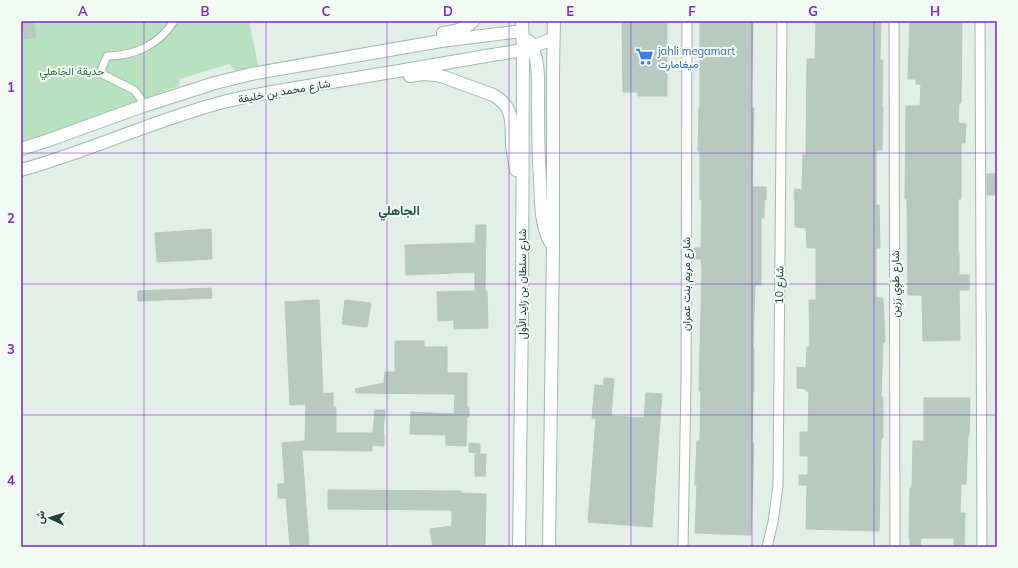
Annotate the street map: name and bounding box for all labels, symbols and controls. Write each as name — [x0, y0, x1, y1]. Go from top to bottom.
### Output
text: A — [78, 3, 88, 19]
text: B — [201, 3, 210, 19]
text: C — [322, 3, 331, 19]
text: D — [443, 3, 453, 19]
text: E — [566, 3, 574, 19]
text: F — [688, 3, 696, 19]
text: G — [808, 3, 818, 19]
text: H — [930, 3, 940, 19]
place label: jahli megamart ميغامارت — [657, 44, 735, 71]
supermarket icon: jahli megamart ميغامارت — [635, 47, 655, 67]
park label: حديقة الجَاهلِي — [39, 64, 105, 81]
street label: شارع محمد بن خليفة — [237, 76, 332, 107]
text: 1 — [7, 79, 15, 95]
district label: الجاهلي — [378, 202, 420, 221]
text: 2 — [7, 210, 15, 226]
street label: شارع سلطان بن زايد الأول — [515, 229, 530, 339]
street label: شارع مريم بنت عمران — [679, 237, 694, 331]
street label: شارع طَوِي رَزِين — [888, 250, 905, 317]
street label: شارع 10 — [772, 265, 787, 304]
text: 3 — [7, 341, 15, 357]
text: 4 — [7, 472, 15, 488]
north arrow — [30, 498, 70, 538]
text: ش — [33, 510, 47, 524]

